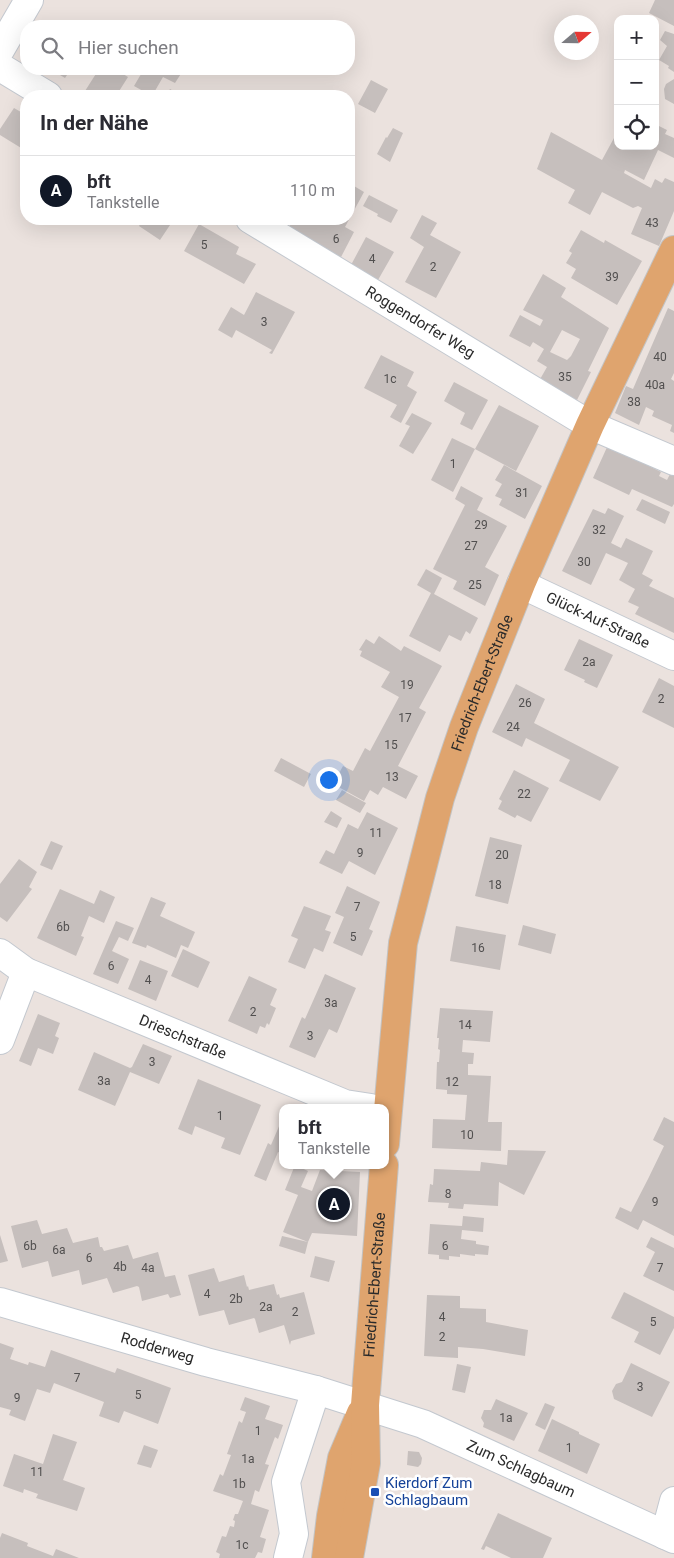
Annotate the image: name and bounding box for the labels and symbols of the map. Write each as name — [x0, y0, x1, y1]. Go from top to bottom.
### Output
north arrow — [554, 15, 599, 60]
house number: 43 — [645, 216, 659, 230]
house number: 6 — [333, 232, 340, 246]
house number: 5 — [201, 238, 208, 252]
house number: 4 — [369, 252, 376, 266]
house number: 2 — [430, 260, 437, 274]
house number: 39 — [605, 270, 619, 284]
street label: Roggendorfer Weg — [362, 282, 478, 362]
house number: 3 — [261, 315, 267, 329]
house number: 40 — [653, 350, 667, 364]
house number: 35 — [558, 370, 572, 384]
house number: 1c — [383, 372, 397, 386]
house number: 40a — [645, 378, 665, 392]
house number: 38 — [627, 395, 641, 409]
house number: 1 — [450, 457, 456, 471]
house number: 31 — [515, 486, 529, 500]
house number: 29 — [474, 518, 488, 532]
house number: 32 — [592, 523, 606, 537]
house number: 27 — [464, 539, 478, 553]
house number: 30 — [577, 555, 591, 569]
house number: 25 — [468, 578, 482, 592]
street label: Glück-Auf-Straße — [543, 588, 653, 652]
street label: Friedrich-Ebert-Straße — [447, 612, 517, 754]
house number: 2a — [582, 655, 596, 669]
house number: 19 — [400, 678, 414, 692]
house number: 2 — [658, 692, 665, 706]
house number: 26 — [518, 696, 532, 710]
house number: 17 — [398, 711, 412, 725]
house number: 24 — [506, 720, 520, 734]
house number: 15 — [384, 738, 398, 752]
your location — [316, 767, 342, 793]
house number: 13 — [385, 770, 399, 784]
house number: 22 — [517, 787, 531, 801]
house number: 11 — [369, 826, 383, 840]
house number: 9 — [357, 846, 363, 860]
house number: 20 — [495, 848, 509, 862]
house number: 18 — [488, 878, 502, 892]
house number: 7 — [354, 900, 361, 914]
house number: 6b — [56, 920, 70, 934]
house number: 5 — [350, 930, 357, 944]
house number: 16 — [471, 941, 485, 955]
house number: 6 — [108, 959, 115, 973]
house number: 4 — [145, 973, 152, 987]
house number: 3a — [324, 996, 338, 1010]
house number: 2 — [250, 1005, 257, 1019]
street label: Drieschstraße — [137, 1011, 229, 1063]
house number: 14 — [458, 1018, 472, 1032]
house number: 3 — [307, 1029, 313, 1043]
house number: 3 — [149, 1055, 155, 1069]
house number: 3a — [97, 1074, 111, 1088]
house number: 12 — [445, 1075, 459, 1089]
house number: 1 — [217, 1109, 223, 1123]
house number: 10 — [460, 1128, 474, 1142]
pin: A — [318, 1185, 350, 1223]
house number: 8 — [445, 1187, 452, 1201]
house number: 9 — [652, 1195, 658, 1209]
street label: Friedrich-Ebert-Straße — [360, 1212, 389, 1358]
house number: 6b — [23, 1239, 37, 1253]
house number: 6 — [442, 1239, 449, 1253]
house number: 6a — [52, 1243, 66, 1257]
house number: 6 — [86, 1251, 93, 1265]
house number: 4b — [113, 1260, 127, 1274]
house number: 4a — [141, 1261, 155, 1275]
house number: 7 — [657, 1261, 664, 1275]
house number: 4 — [204, 1287, 211, 1301]
house number: 2b — [229, 1292, 243, 1306]
house number: 2a — [259, 1300, 273, 1314]
house number: 2 — [292, 1305, 299, 1319]
house number: 4 — [439, 1310, 446, 1324]
house number: 5 — [650, 1315, 657, 1329]
street label: Rodderweg — [119, 1329, 196, 1367]
house number: 2 — [439, 1330, 446, 1344]
house number: 7 — [74, 1371, 81, 1385]
house number: 3 — [637, 1380, 643, 1394]
house number: 5 — [135, 1388, 142, 1402]
house number: 9 — [14, 1391, 20, 1405]
house number: 1a — [499, 1411, 513, 1425]
house number: 1 — [255, 1424, 261, 1438]
street label: Zum Schlagbaum — [464, 1436, 578, 1501]
house number: 1 — [566, 1441, 572, 1455]
house number: 1a — [241, 1452, 255, 1466]
house number: 11 — [30, 1465, 44, 1479]
place label: Kierdorf Zum Schlagbaum — [385, 1474, 472, 1509]
house number: 1b — [232, 1477, 246, 1491]
marker: Kierdorf Zum Schlagbaum — [369, 1486, 381, 1498]
house number: 1c — [235, 1538, 249, 1552]

